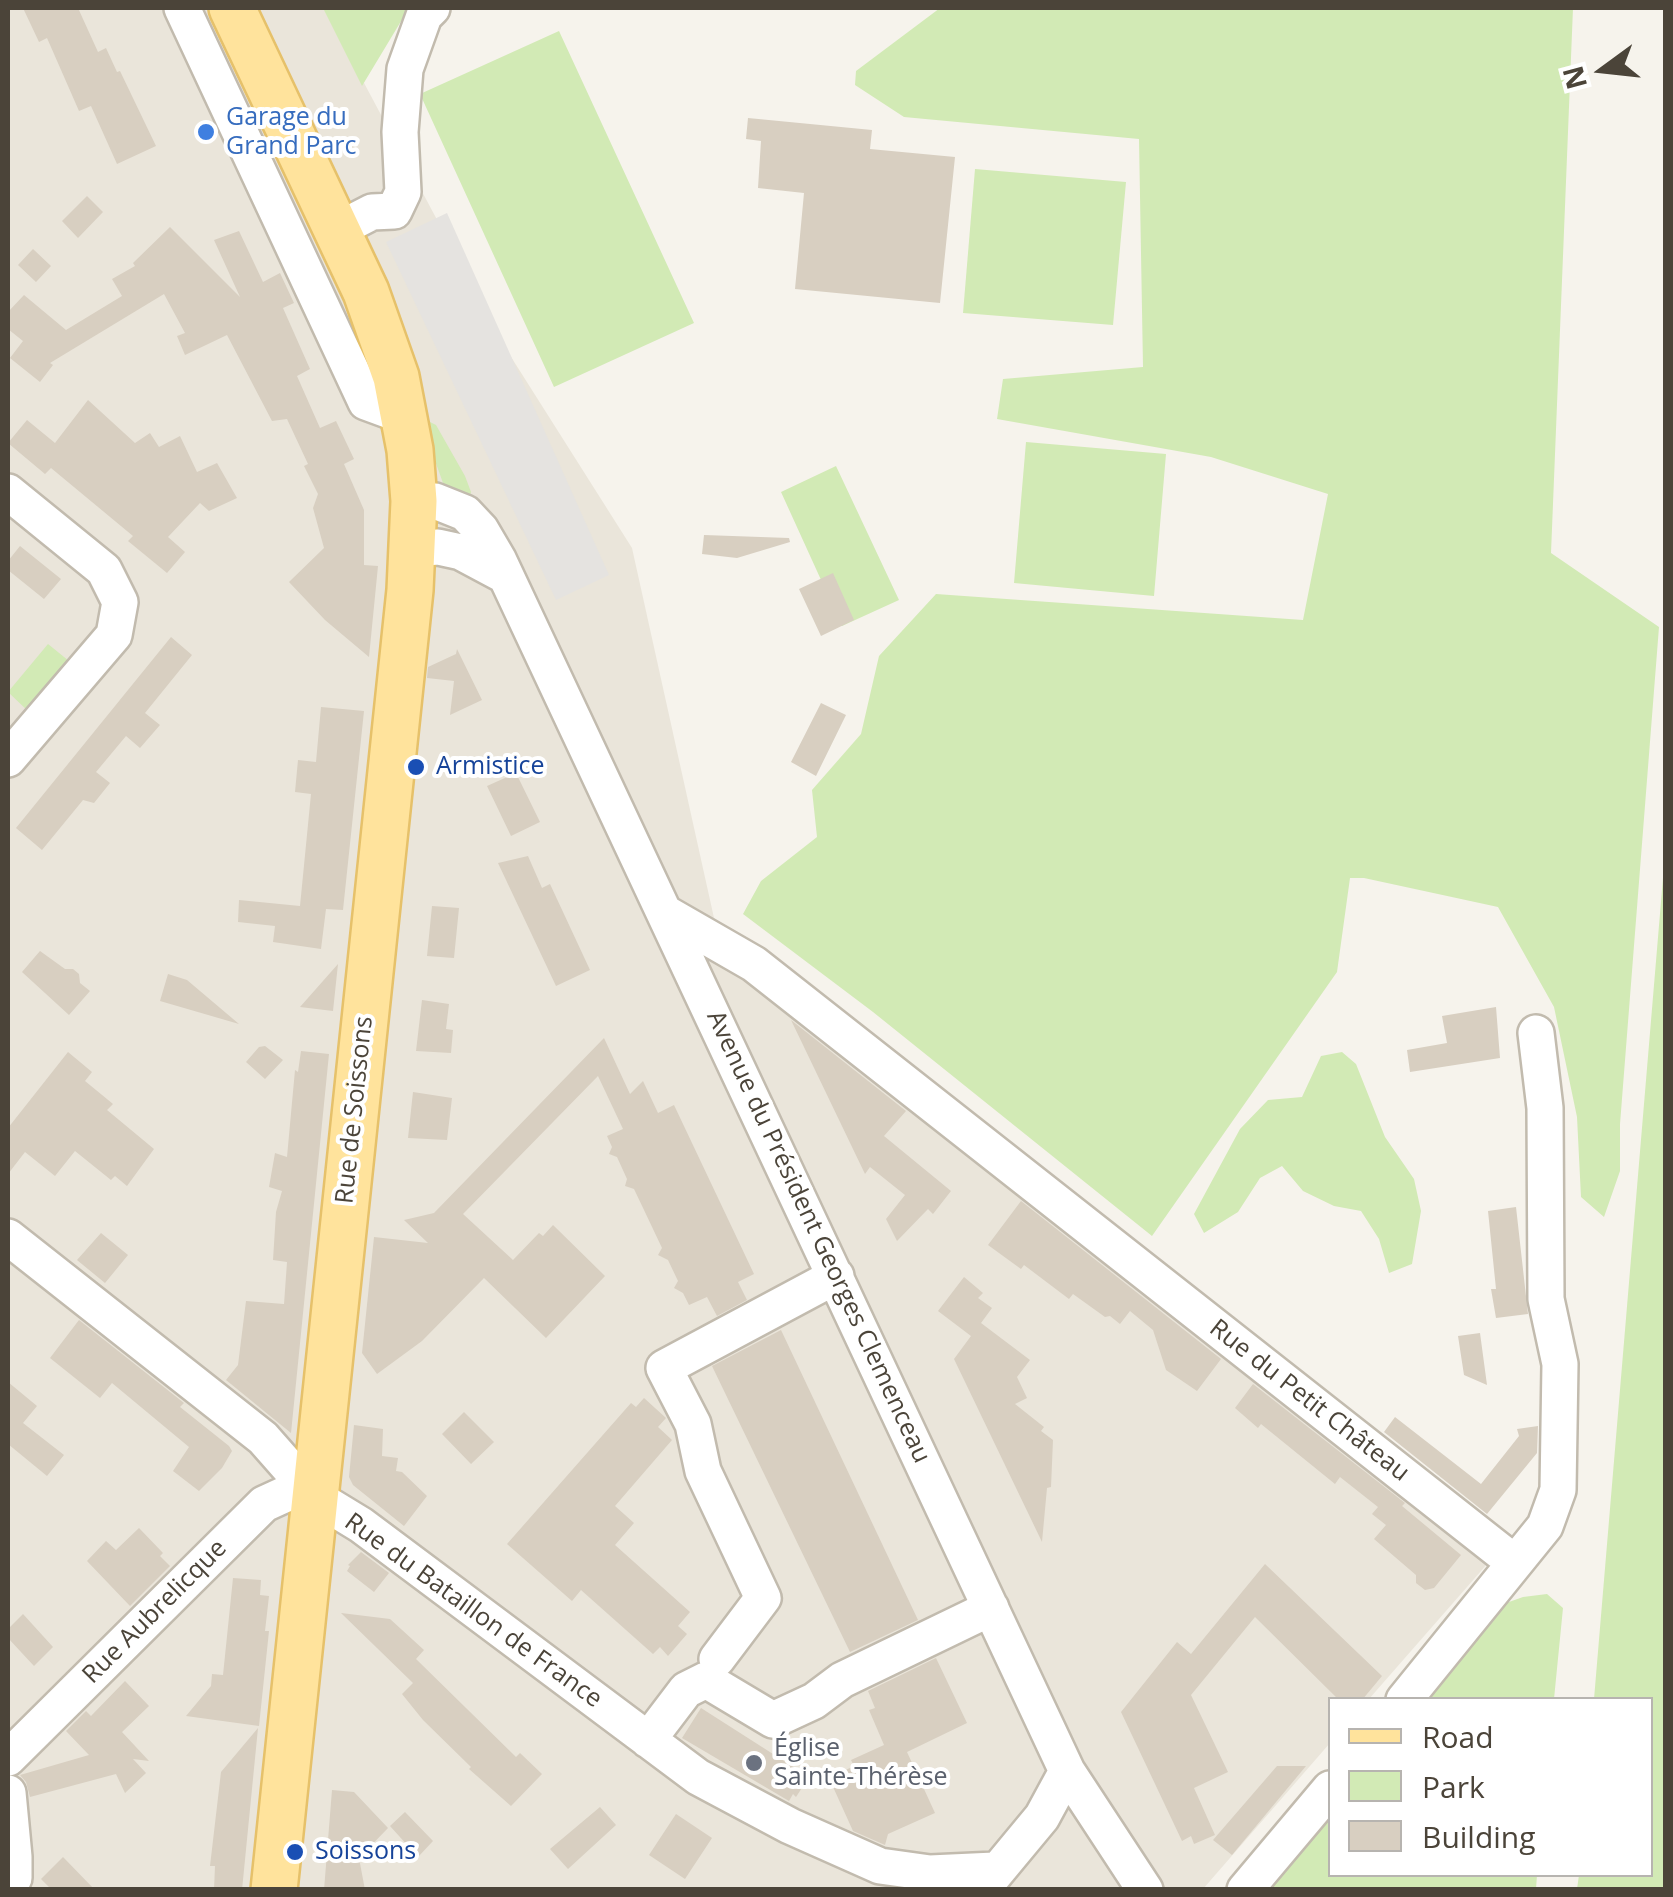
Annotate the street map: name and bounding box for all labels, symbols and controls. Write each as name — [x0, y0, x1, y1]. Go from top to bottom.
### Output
north arrow — [1553, 20, 1653, 120]
text: N — [1553, 62, 1595, 94]
place label: Garage du Grand Parc — [226, 103, 357, 162]
marker: Garage du Grand Parc — [195, 121, 217, 143]
place label: Armistice — [436, 752, 545, 782]
marker: Armistice — [405, 756, 427, 778]
street label: Avenue du Président Georges Clemenceau — [700, 1006, 936, 1468]
street label: Rue de Soissons — [330, 1015, 380, 1205]
street label: Rue du Petit Château — [1203, 1314, 1415, 1488]
street label: Rue du Bataillon de France — [338, 1507, 608, 1715]
street label: Rue Aubrelicque — [77, 1534, 233, 1690]
legend — [1328, 1697, 1653, 1877]
text: Road — [1422, 1716, 1494, 1757]
place label: Église Sainte-Thérèse — [774, 1734, 948, 1793]
marker: Église Sainte-Thérèse — [743, 1752, 765, 1774]
text: Park — [1422, 1766, 1485, 1807]
text: Building — [1422, 1816, 1536, 1857]
place label: Soissons — [315, 1837, 416, 1867]
marker: Soissons — [284, 1841, 306, 1863]

